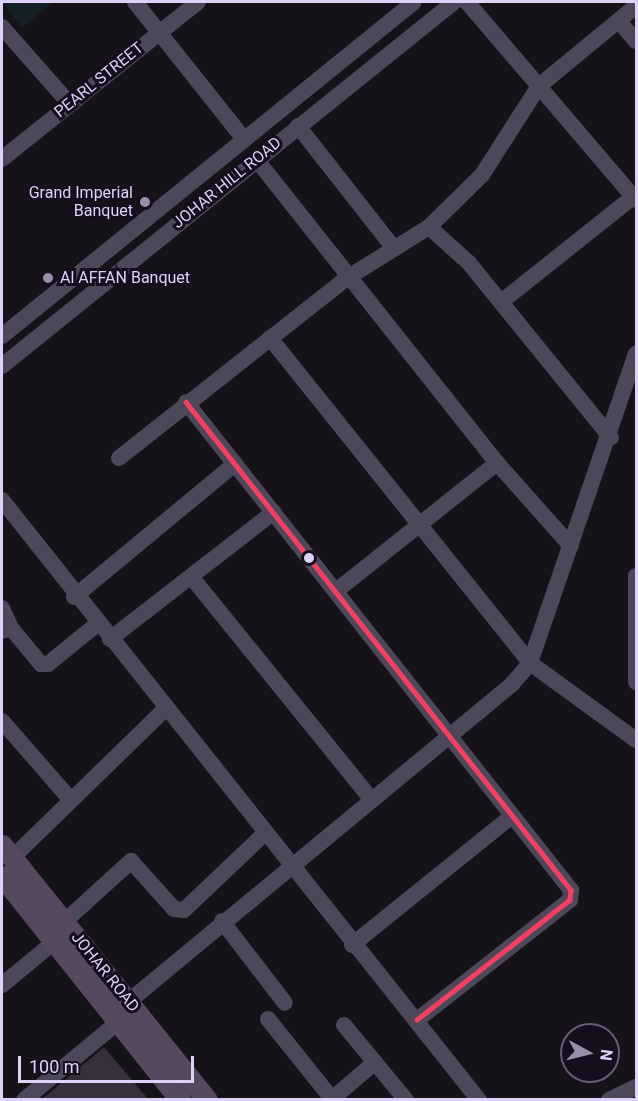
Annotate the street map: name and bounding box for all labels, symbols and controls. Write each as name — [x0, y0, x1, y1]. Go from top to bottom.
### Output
street label: PEARL STREET — [51, 38, 147, 122]
street label: JOHAR HILL ROAD — [169, 133, 285, 233]
place label: Grand Imperial Banquet — [29, 183, 133, 221]
marker: Grand Imperial Banquet — [138, 195, 152, 209]
place label: Al AFFAN Banquet — [60, 268, 190, 288]
marker: Al AFFAN Banquet — [41, 271, 55, 285]
unlabelled marker — [303, 552, 315, 564]
street label: JOHAR ROAD — [67, 928, 143, 1016]
north arrow — [560, 1023, 620, 1083]
scale bar — [21, 1044, 196, 1082]
text: N — [596, 1048, 616, 1062]
text: 100 m — [29, 1056, 80, 1077]

